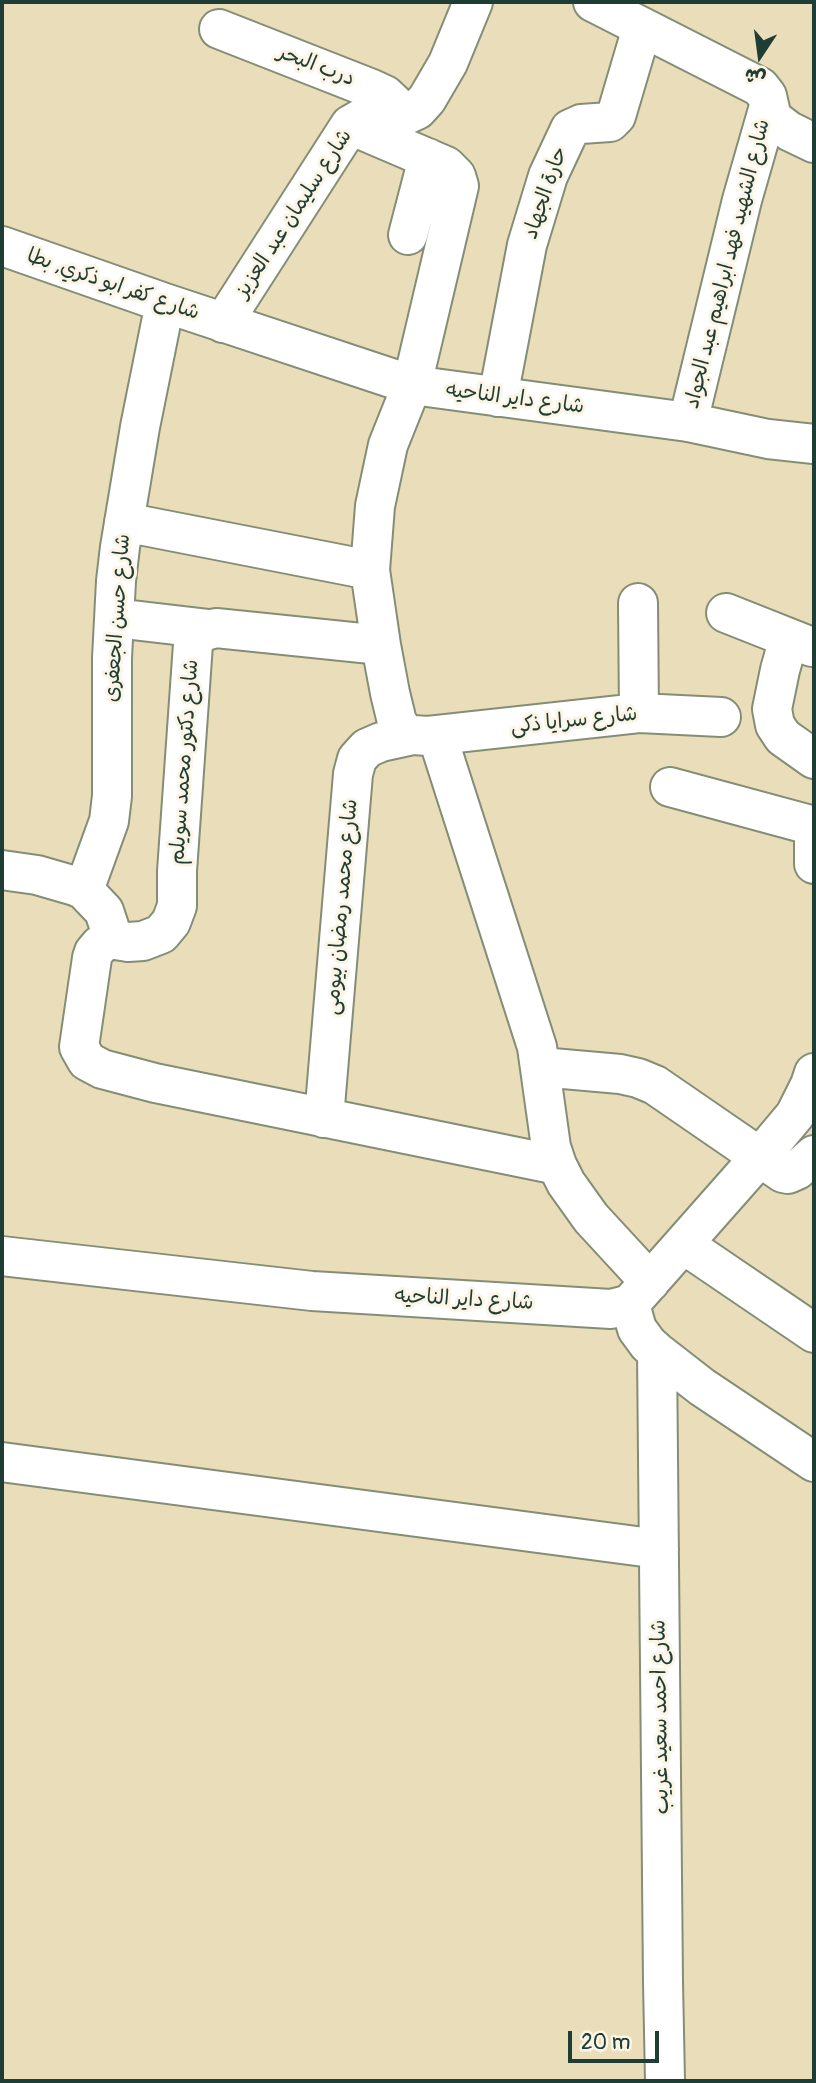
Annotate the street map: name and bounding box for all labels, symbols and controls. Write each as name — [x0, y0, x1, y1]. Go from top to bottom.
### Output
north arrow — [725, 21, 795, 91]
street label: درب البحر — [274, 40, 358, 92]
text: ش — [742, 62, 768, 91]
street label: شارع الشهيد فهد ابراهيم عبد الجواد — [680, 117, 776, 411]
street label: شارع سليمان عبد العزيز — [230, 125, 358, 303]
street label: حارة الجهاد — [518, 143, 574, 243]
street label: شارع كفر ابو ذكري, بطا — [23, 244, 203, 326]
street label: شارع داير الناحيه — [444, 378, 586, 420]
street label: شارع حسن الجعفرى — [100, 533, 136, 703]
street label: شارع دكتور محمد سويلم — [165, 658, 205, 866]
street label: شارع سرايا ذكى — [509, 702, 639, 740]
street label: شارع محمد رمضان بيومى — [320, 798, 364, 1016]
street label: شارع داير الناحيه — [394, 1284, 534, 1316]
street label: شارع احمد سعيد غريب — [647, 1619, 675, 1815]
scale bar — [571, 2016, 662, 2060]
text: 20 m — [581, 2029, 630, 2056]

